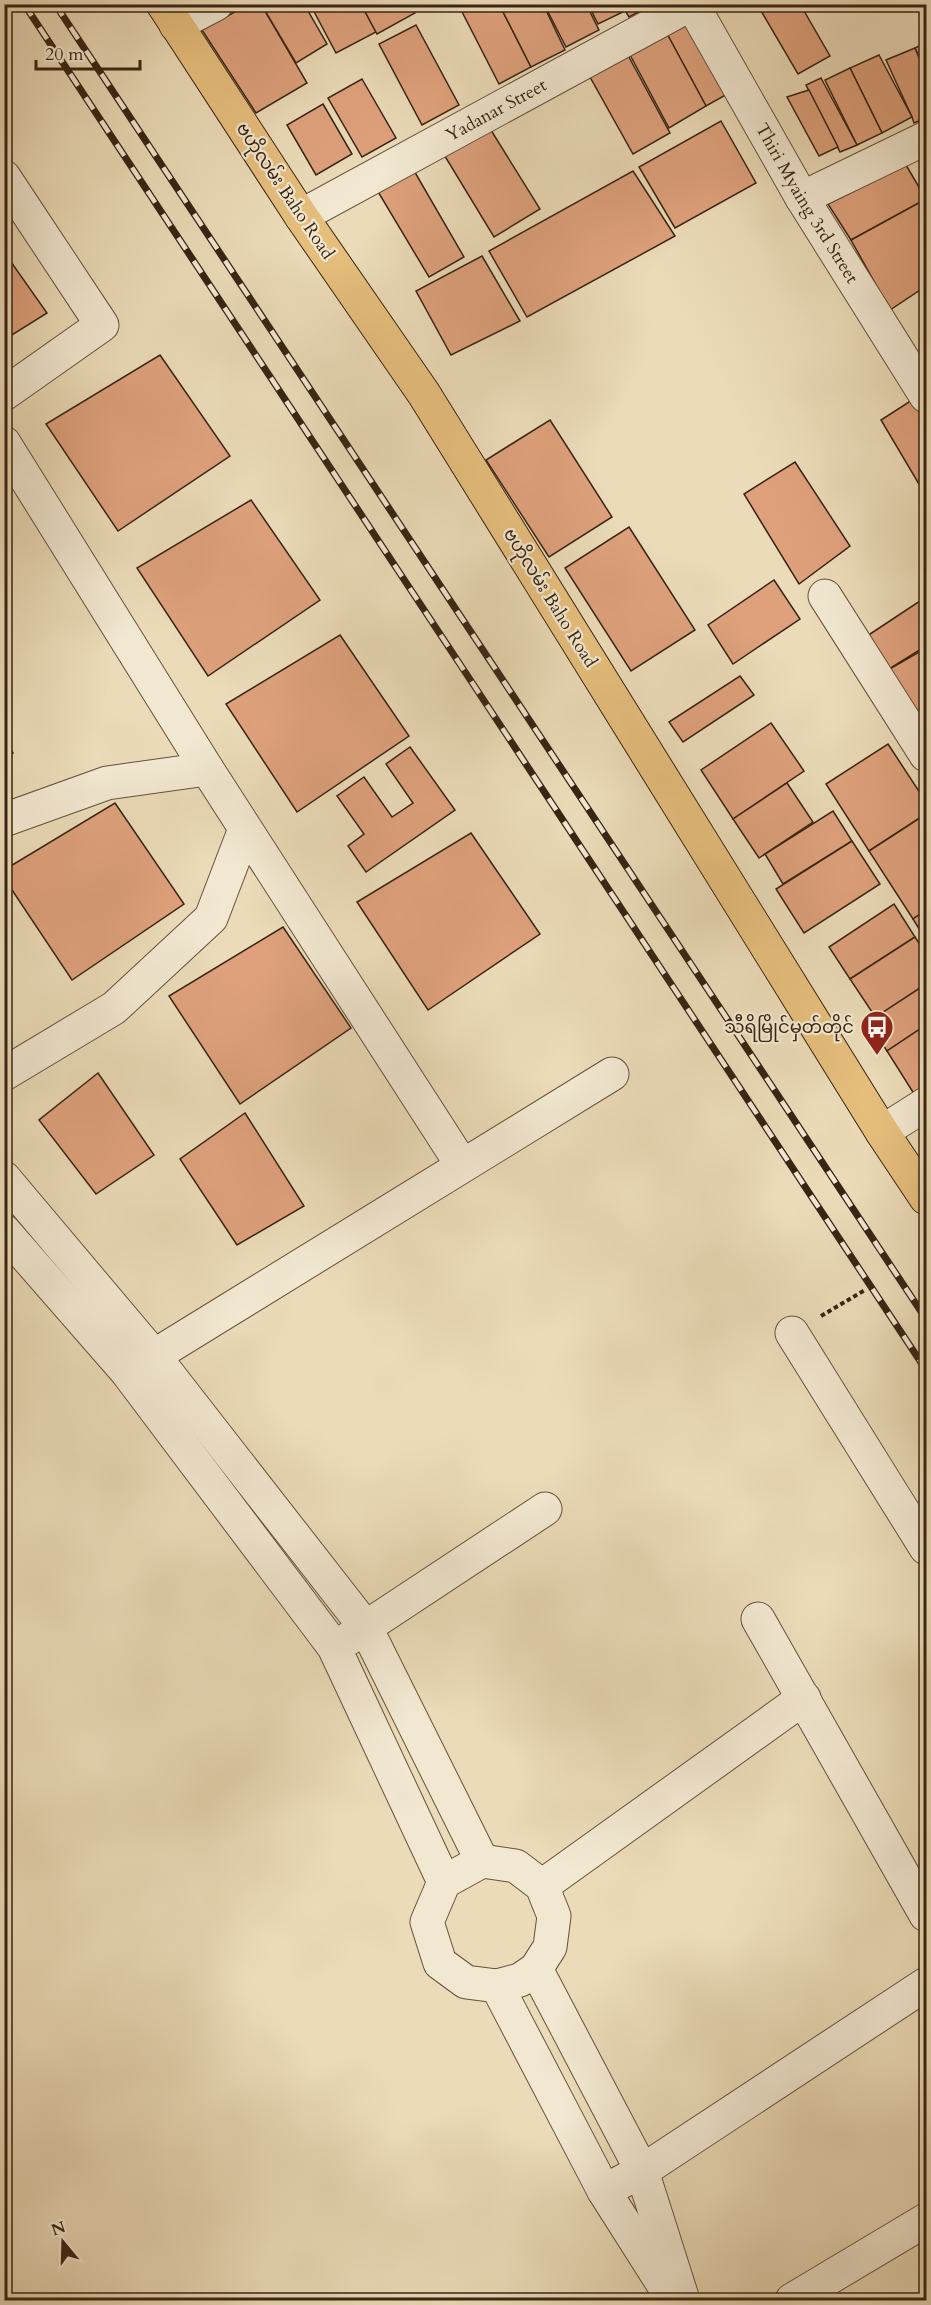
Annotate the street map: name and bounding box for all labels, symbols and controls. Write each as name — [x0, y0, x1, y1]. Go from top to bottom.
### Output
scale bar — [36, 33, 140, 71]
text: 20 m — [45, 42, 84, 67]
street label: Yadanar Street — [441, 72, 551, 148]
street label: ဗဟိုလမ်း Baho Road — [228, 117, 342, 266]
street label: Thiri Myaing 3rd Street — [750, 118, 865, 288]
street label: ဗဟိုလမ်း Baho Road — [495, 523, 605, 674]
bus stop icon: သီရိမြိုင်မှတ်တိုင် — [859, 1009, 895, 1056]
place label: သီရိမြိုင်မှတ်တိုင် — [724, 1013, 854, 1042]
north arrow — [33, 2212, 93, 2272]
text: N — [48, 2216, 69, 2241]

